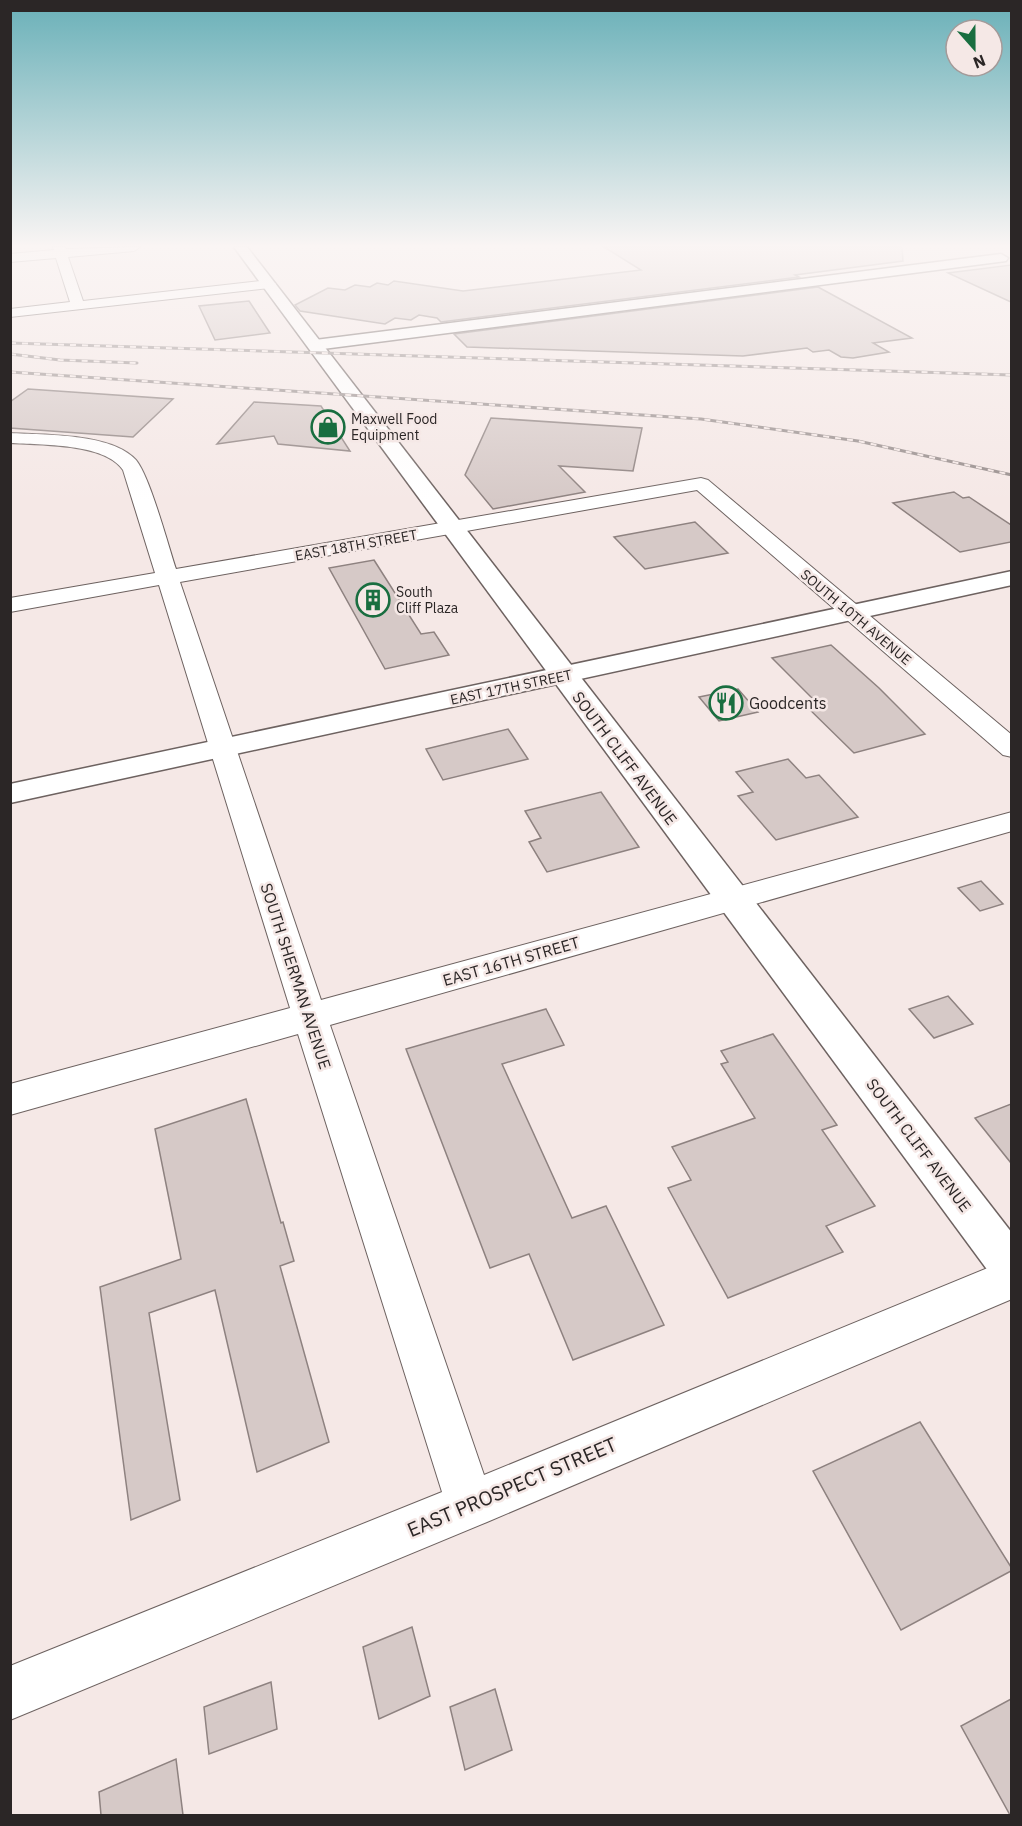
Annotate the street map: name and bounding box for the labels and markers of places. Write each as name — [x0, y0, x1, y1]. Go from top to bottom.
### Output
shop icon: Maxwell Food Equipment — [310, 409, 346, 445]
place label: Maxwell Food Equipment — [351, 410, 437, 444]
building icon: South Cliff Plaza — [355, 582, 391, 618]
place label: South Cliff Plaza — [396, 583, 459, 617]
restaurant icon: Goodcents — [708, 685, 744, 721]
place label: Goodcents — [749, 693, 827, 713]

